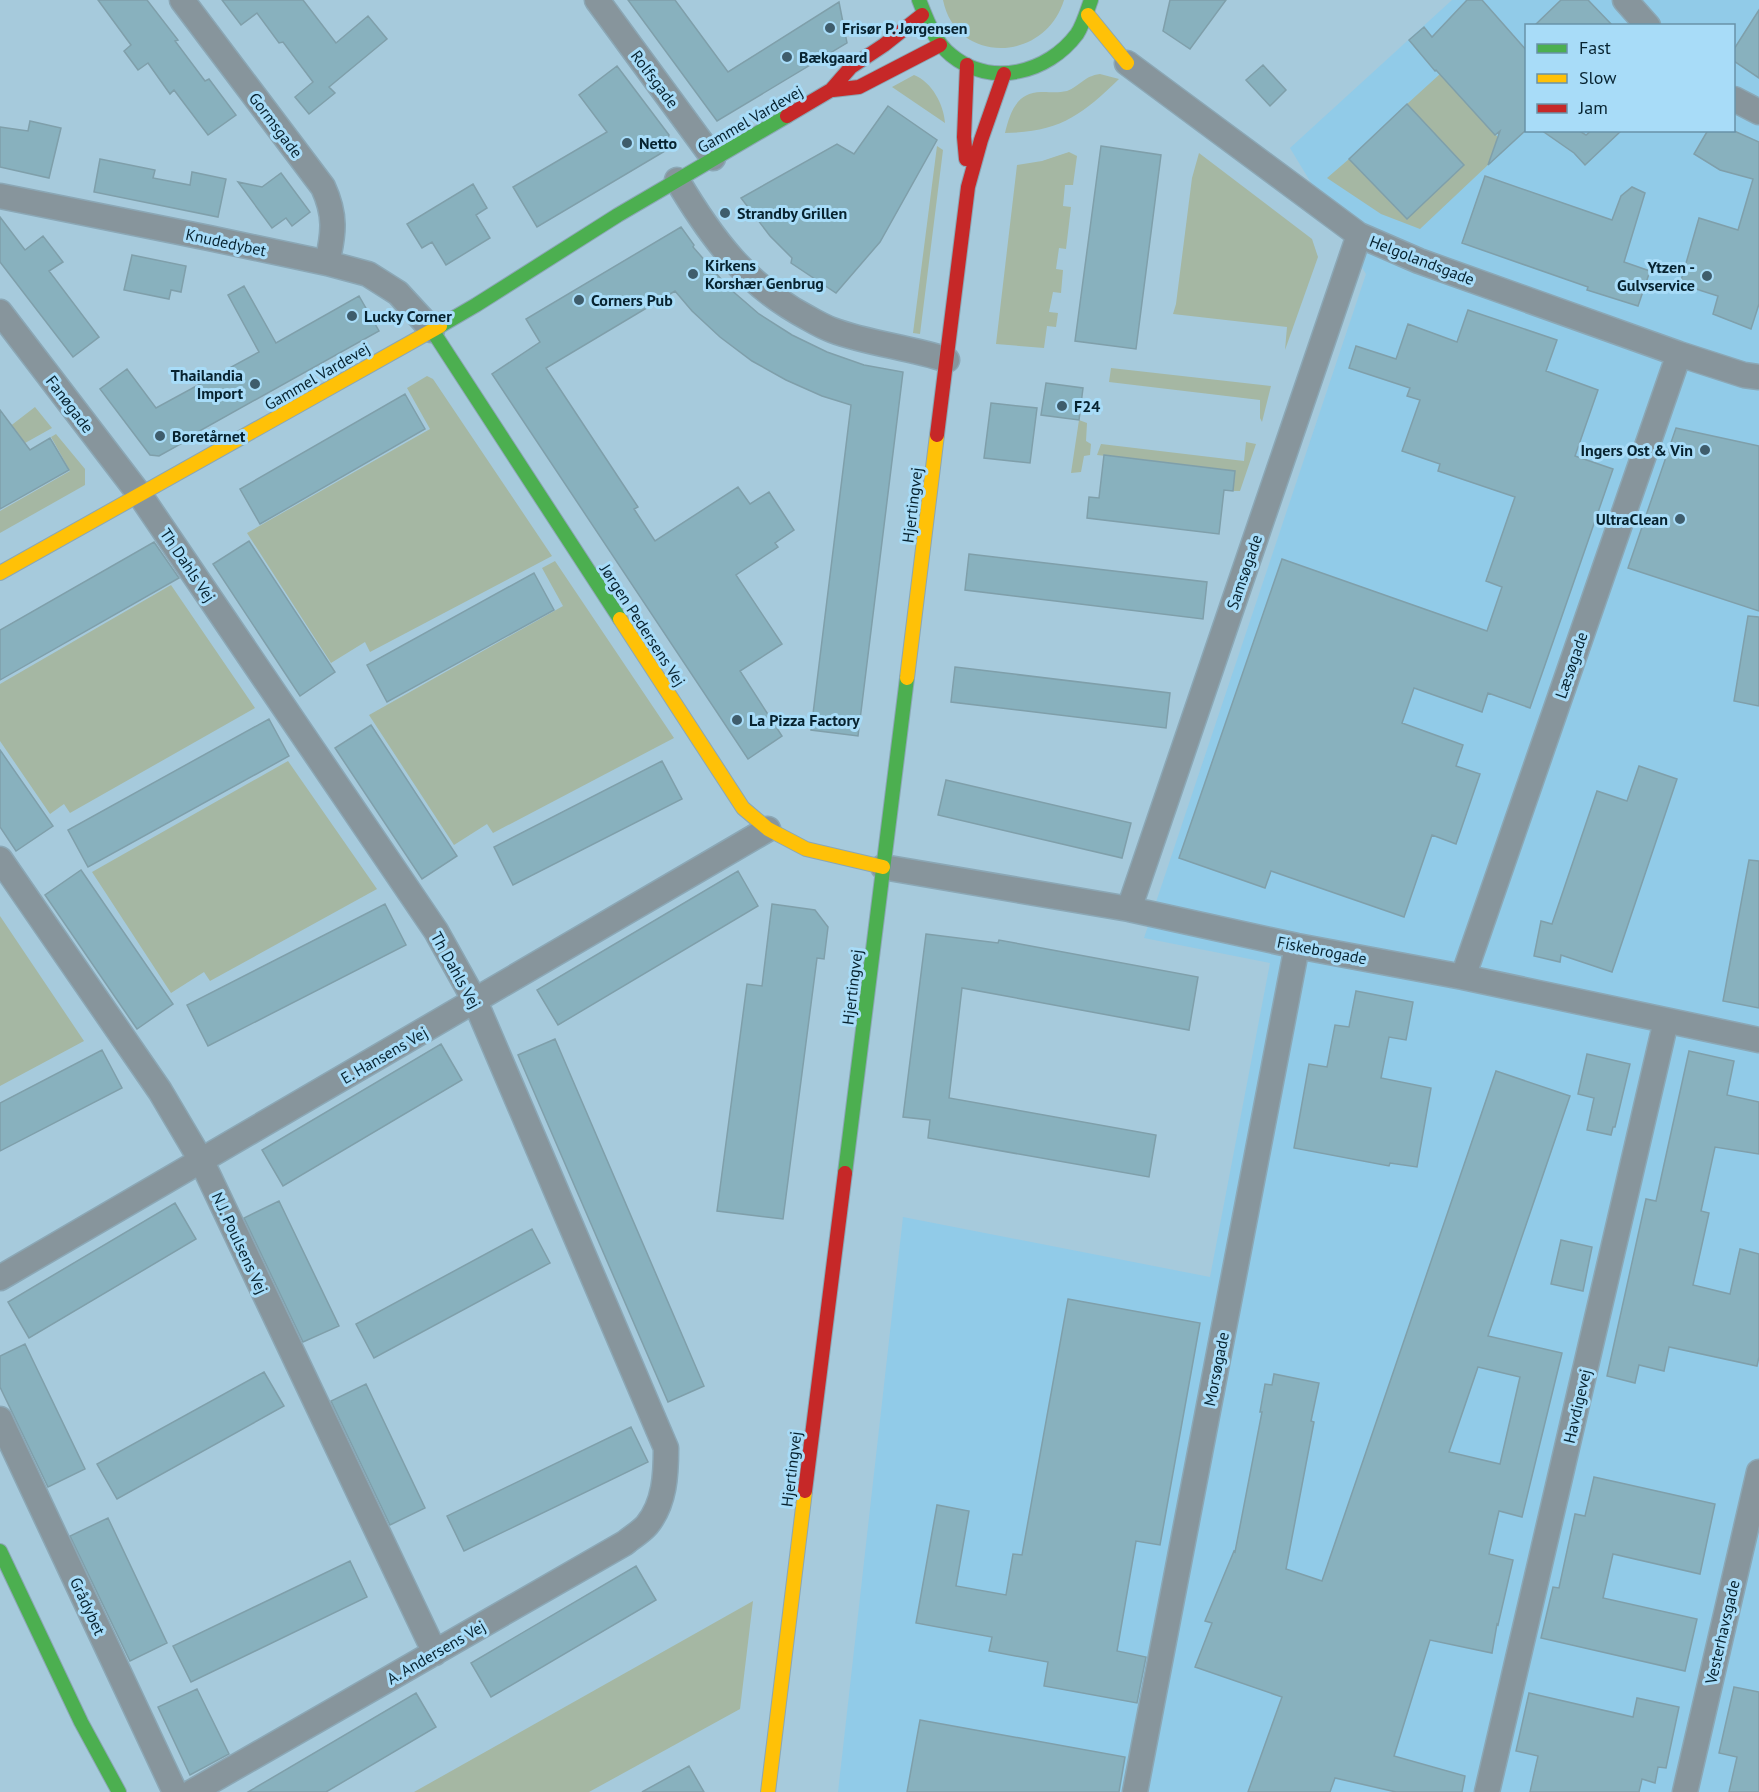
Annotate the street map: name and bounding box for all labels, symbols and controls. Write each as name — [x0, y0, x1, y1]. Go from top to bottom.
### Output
place label: Frisør P. Jørgensen — [842, 18, 968, 38]
marker: Frisør P. Jørgensen — [823, 21, 837, 35]
legend — [1525, 24, 1735, 132]
text: Fast — [1579, 36, 1611, 59]
street label: Rolfsgade — [627, 46, 683, 112]
place label: Bækgaard — [799, 47, 867, 67]
marker: Bækgaard — [780, 50, 794, 64]
text: Slow — [1579, 66, 1617, 89]
street label: Gammel Vardevej — [694, 81, 806, 157]
street label: Gormsgade — [245, 88, 307, 162]
text: Jam — [1578, 96, 1608, 119]
place label: Netto — [639, 133, 678, 153]
marker: Netto — [620, 136, 634, 150]
place label: Strandby Grillen — [737, 203, 847, 223]
marker: Strandby Grillen — [718, 206, 732, 220]
street label: Knudedybet — [184, 224, 269, 260]
street label: Helgolandsgade — [1367, 231, 1477, 289]
place label: Kirkens Korshær Genbrug — [705, 255, 824, 293]
place label: Ytzen - Gulvservice — [1617, 257, 1695, 295]
marker: Kirkens Korshær Genbrug — [686, 267, 700, 281]
marker: Ytzen - Gulvservice — [1700, 269, 1714, 283]
place label: Corners Pub — [591, 290, 673, 310]
marker: Corners Pub — [572, 293, 586, 307]
place label: Lucky Corner — [364, 306, 452, 326]
marker: Lucky Corner — [345, 309, 359, 323]
street label: Gammel Vardevej — [261, 338, 373, 414]
place label: Thailandia Import — [171, 365, 243, 403]
street label: Fanøgade — [42, 371, 98, 437]
marker: Thailandia Import — [248, 377, 262, 391]
place label: F24 — [1074, 396, 1100, 416]
marker: F24 — [1055, 399, 1069, 413]
place label: Boretårnet — [172, 426, 246, 446]
marker: Boretårnet — [153, 429, 167, 443]
place label: Ingers Ost & Vin — [1580, 440, 1693, 460]
marker: Ingers Ost & Vin — [1698, 443, 1712, 457]
street label: Hjertingvej — [897, 466, 927, 544]
place label: UltraClean — [1596, 509, 1668, 529]
marker: UltraClean — [1673, 512, 1687, 526]
street label: Th Dahls Vej — [156, 524, 220, 606]
street label: Samsøgade — [1222, 532, 1266, 612]
street label: Jørgen Pedersens Vej — [595, 559, 690, 690]
street label: Læsøgade — [1550, 629, 1592, 701]
place label: La Pizza Factory — [749, 710, 860, 730]
marker: La Pizza Factory — [730, 713, 744, 727]
street label: Th Dahls Vej — [427, 928, 485, 1012]
street label: Fiskebrogade — [1276, 932, 1368, 968]
street label: Hjertingvej — [837, 948, 867, 1026]
street label: E. Hansens Vej — [337, 1022, 431, 1088]
street label: N.J. Poulsens Vej — [208, 1189, 272, 1297]
street label: Morsøgade — [1199, 1330, 1233, 1408]
street label: Havdigevej — [1559, 1367, 1595, 1445]
street label: Hjertingvej — [776, 1430, 806, 1508]
street label: Grådybet — [66, 1574, 110, 1639]
street label: Vesterhavsgade — [1700, 1578, 1744, 1687]
street label: A. Andersens Vej — [383, 1616, 489, 1688]

